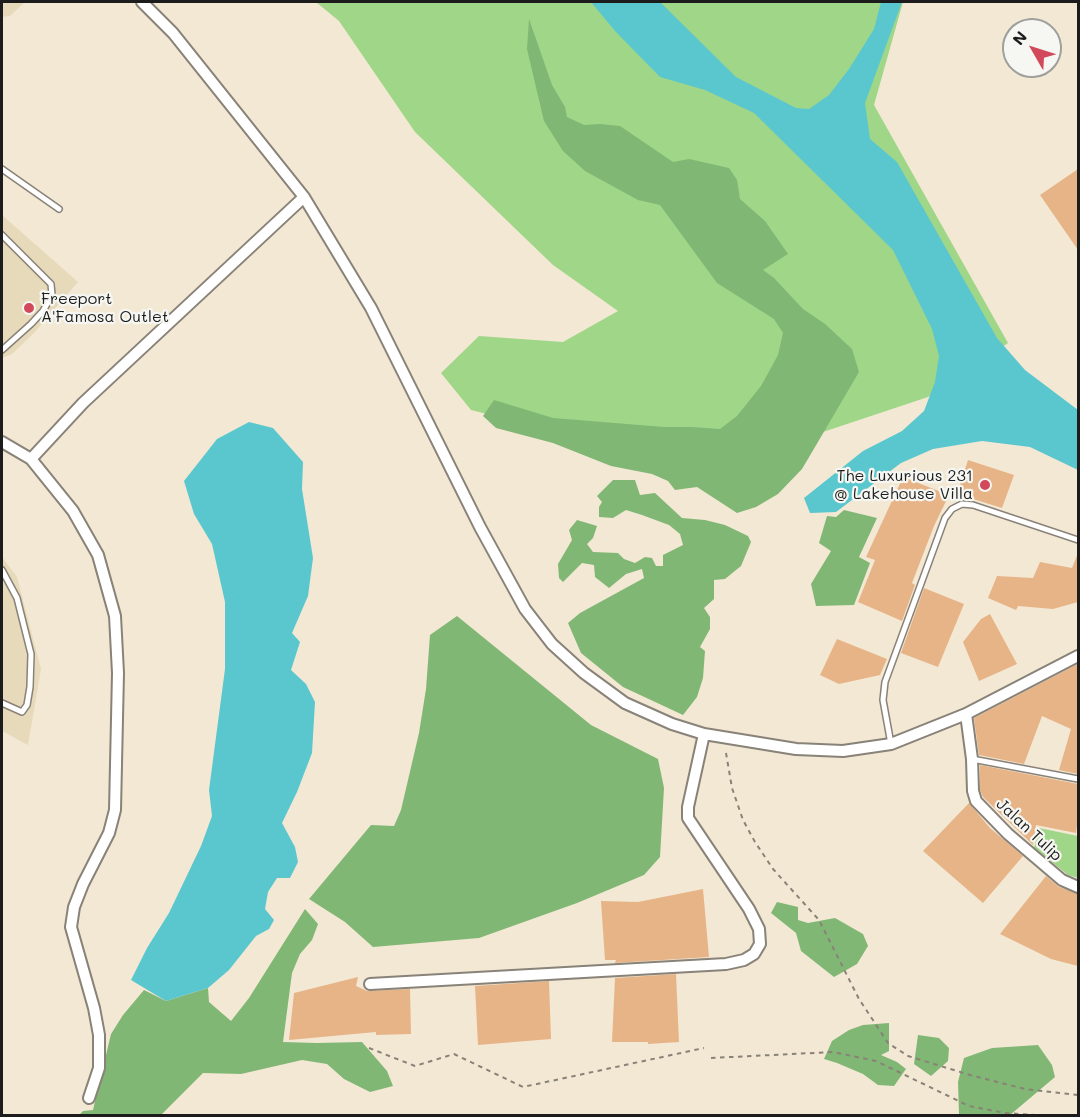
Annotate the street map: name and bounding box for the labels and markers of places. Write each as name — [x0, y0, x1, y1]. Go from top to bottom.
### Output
place label: Freeport A'Famosa Outlet — [41, 289, 169, 327]
marker: Freeport A'Famosa Outlet — [22, 301, 36, 315]
place label: The Luxurious 231 @ Lakehouse Villa — [834, 466, 973, 504]
marker: The Luxurious 231 @ Lakehouse Villa — [978, 478, 992, 492]

